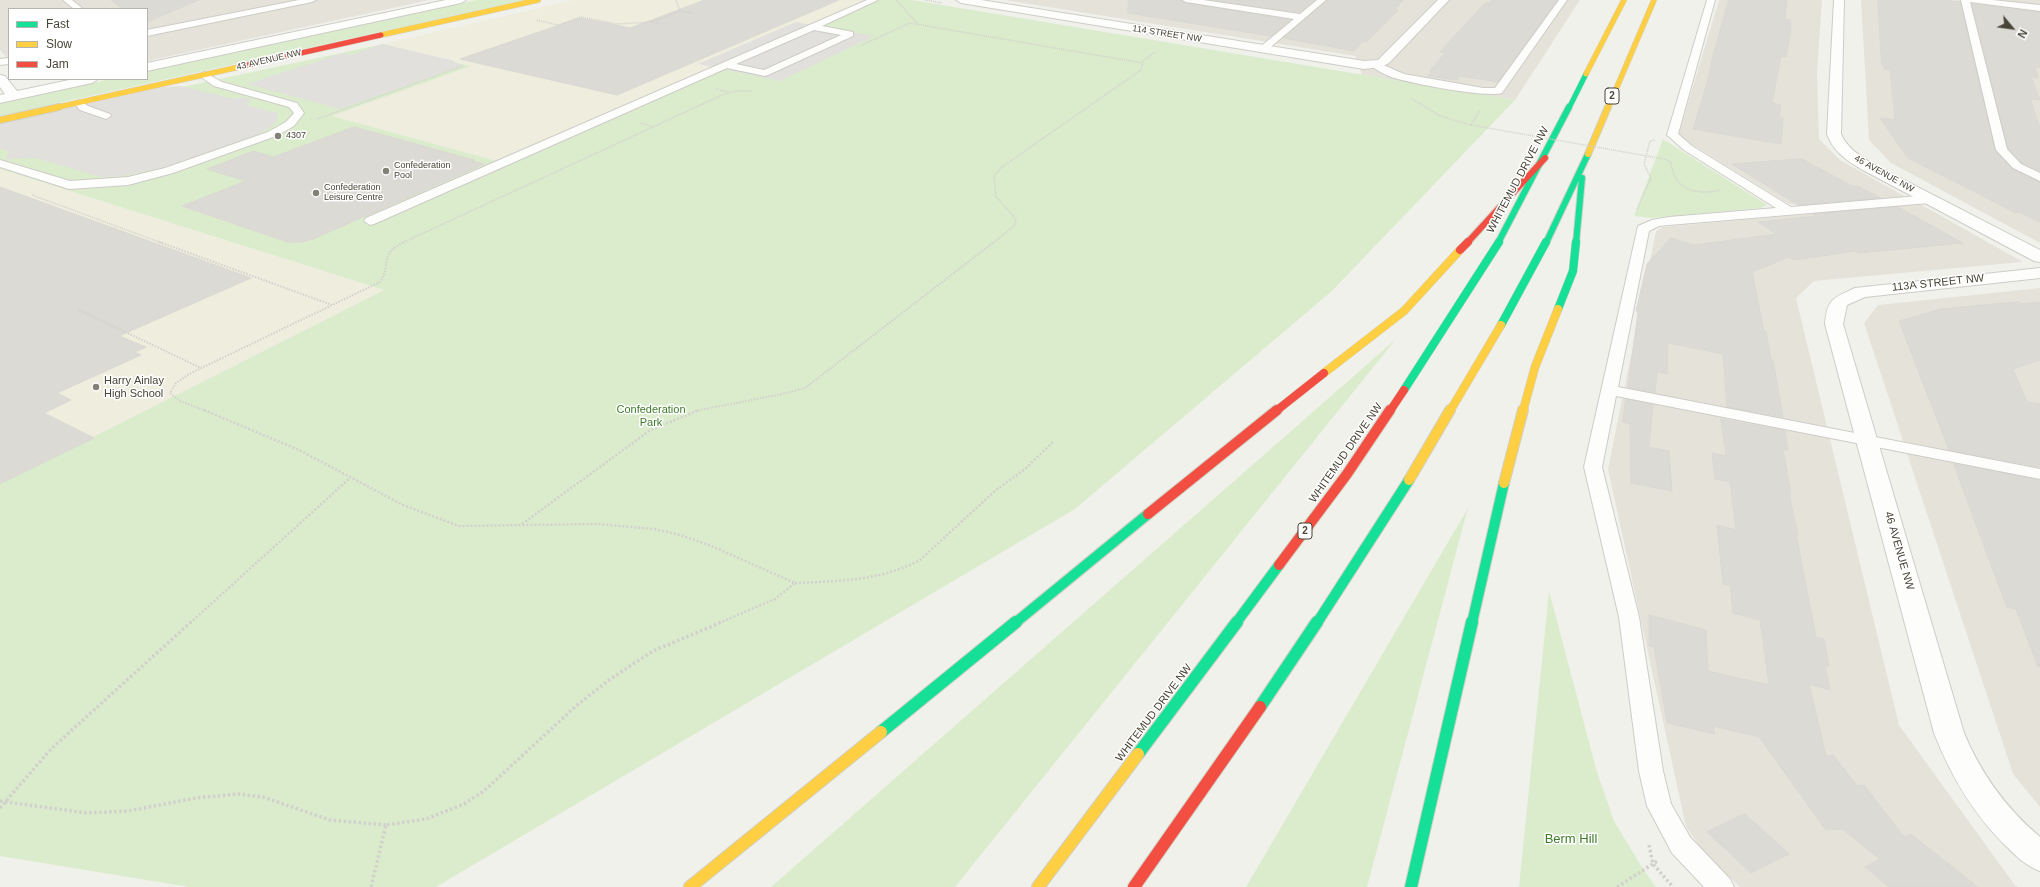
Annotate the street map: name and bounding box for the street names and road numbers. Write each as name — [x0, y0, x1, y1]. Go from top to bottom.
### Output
street label: 114 STREET NW — [1132, 23, 1202, 45]
street label: 43 AVENUE NW — [235, 47, 303, 73]
road number: 2 — [1605, 88, 1619, 104]
street label: WHITEMUD DRIVE NW — [1484, 125, 1552, 235]
street label: 46 AVENUE NW — [1852, 153, 1916, 195]
street label: 113A STREET NW — [1891, 272, 1985, 294]
street label: WHITEMUD DRIVE NW — [1307, 401, 1385, 505]
street label: 46 AVENUE NW — [1881, 510, 1917, 592]
road number: 2 — [1298, 523, 1312, 539]
street label: WHITEMUD DRIVE NW — [1113, 662, 1195, 764]

